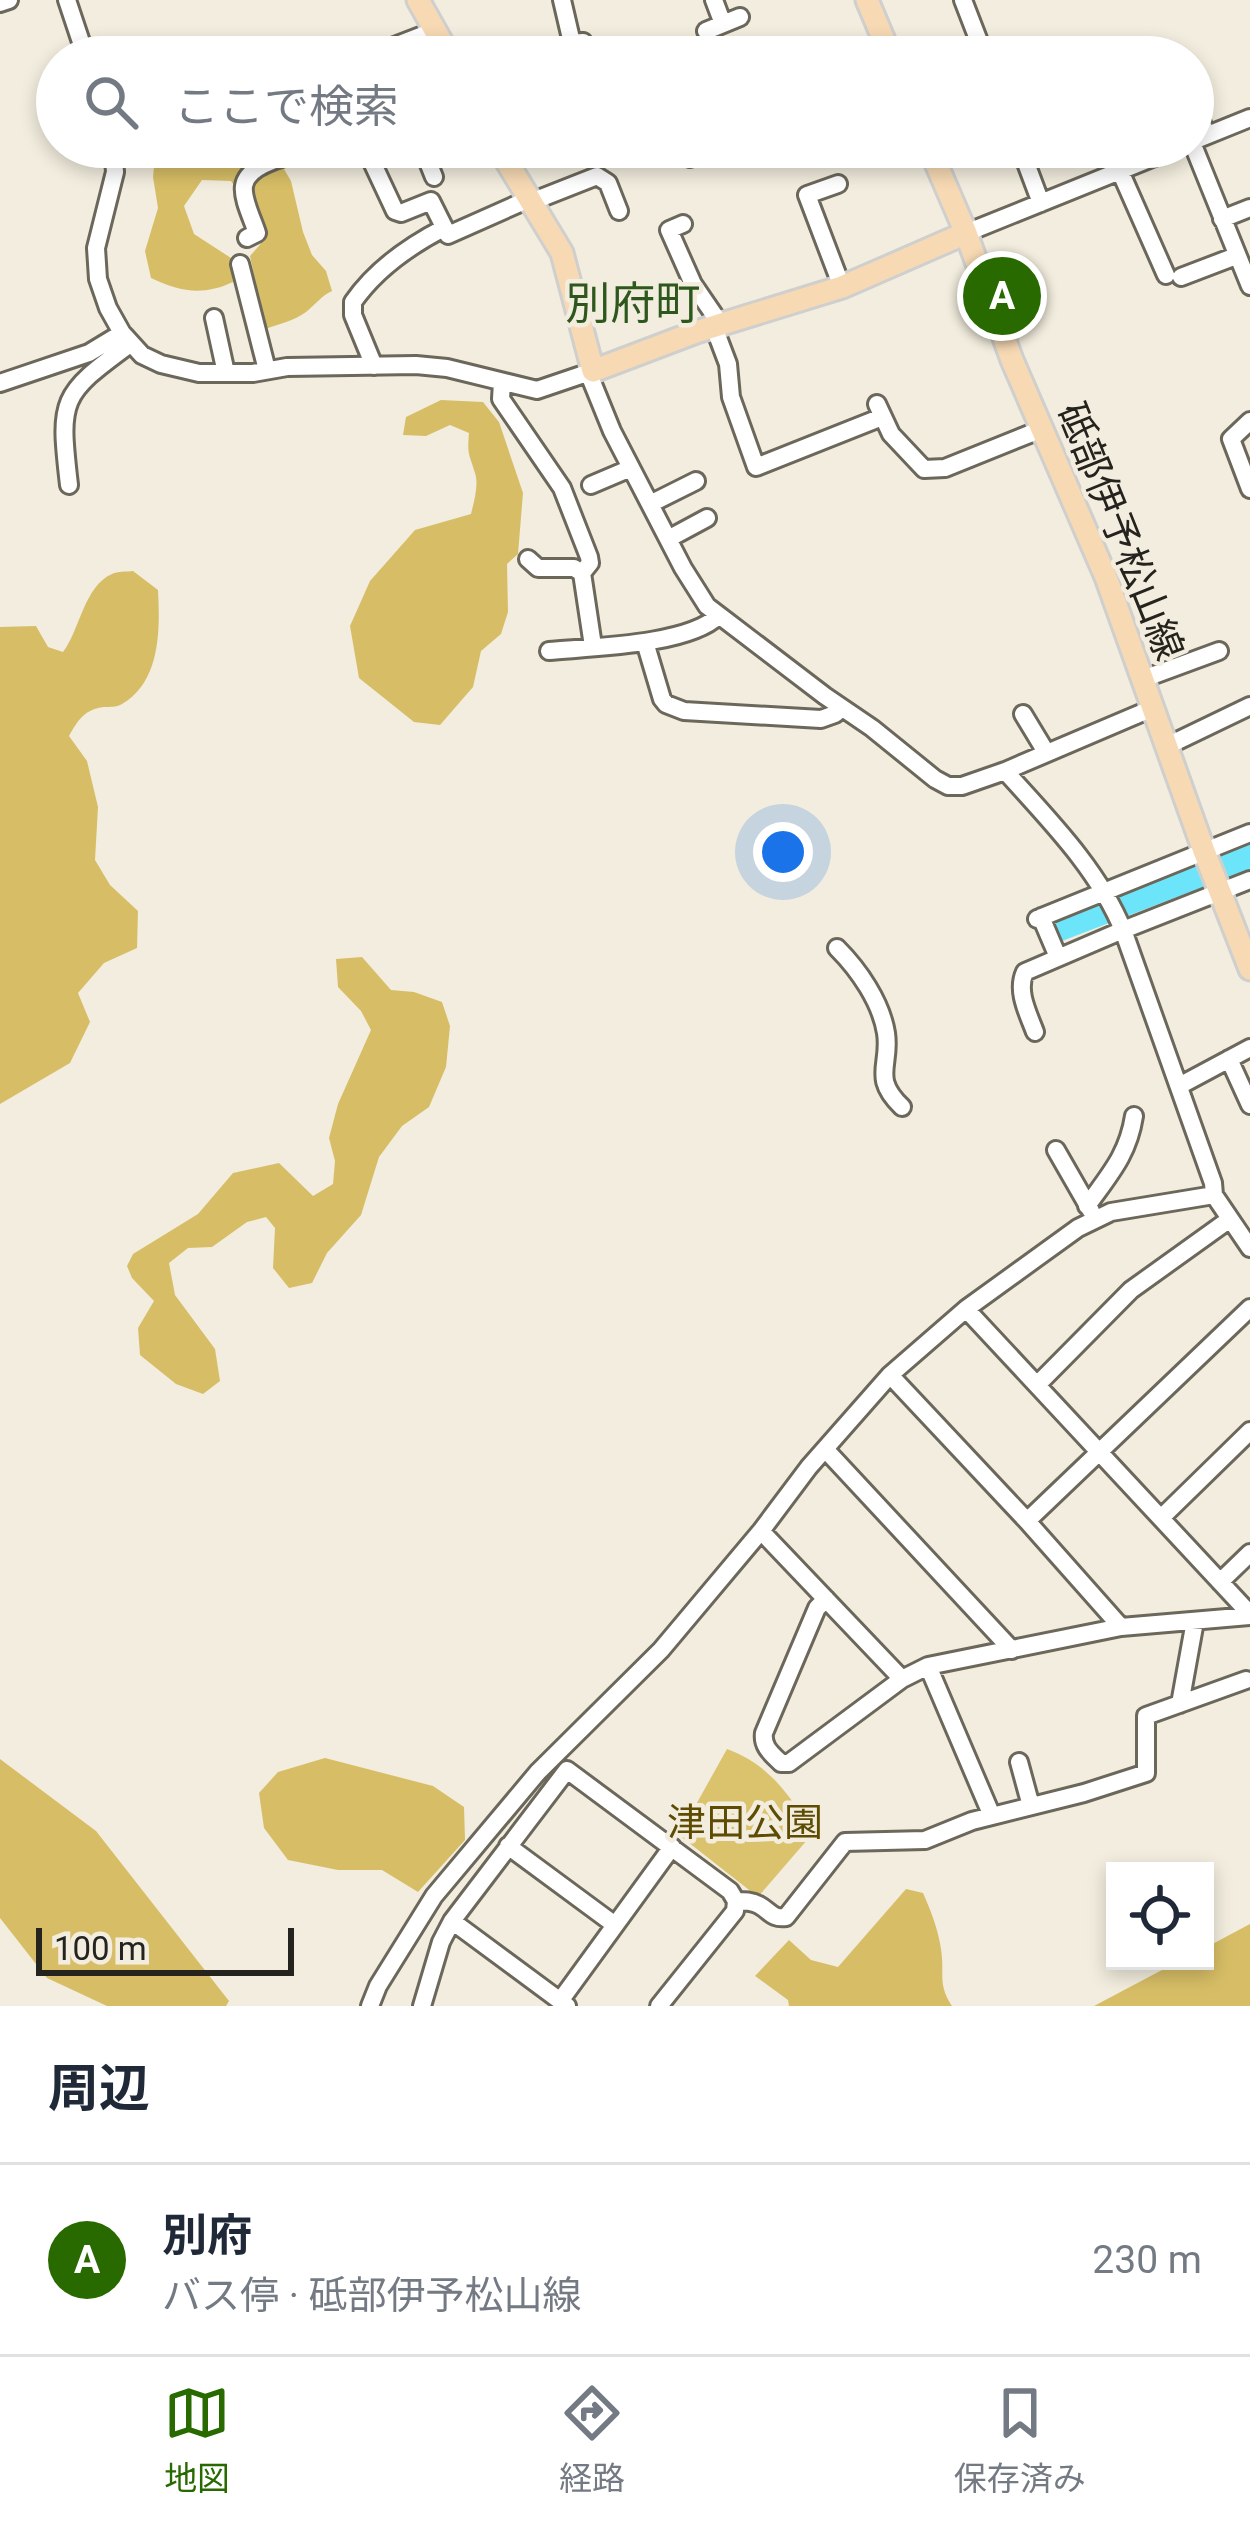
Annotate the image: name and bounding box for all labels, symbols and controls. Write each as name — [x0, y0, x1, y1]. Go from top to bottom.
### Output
search box — [36, 36, 1214, 168]
icon: search — [78, 69, 144, 135]
text: ここで検索 — [174, 80, 399, 133]
pin: A — [963, 251, 1041, 341]
district label: 別府町 — [565, 277, 701, 330]
street label: 砥部伊予松山線 — [1048, 396, 1193, 667]
your location — [753, 822, 813, 882]
park label: 津田公園 — [667, 1800, 823, 1846]
map controls — [1106, 1862, 1214, 1970]
button: locate — [1106, 1862, 1214, 1970]
scale bar — [36, 1922, 294, 1975]
text: 100 m — [54, 1929, 147, 1968]
text: 周辺 — [48, 2059, 150, 2118]
text: 別府 — [162, 2209, 252, 2262]
text: A — [74, 2237, 100, 2283]
text: 230 m — [1092, 2237, 1202, 2283]
text: バス停 · 砥部伊予松山線 — [162, 2273, 582, 2319]
tab: 地図 — [164, 2380, 230, 2500]
tab: 経路 — [559, 2380, 625, 2500]
tab: 保存済み — [954, 2380, 1086, 2500]

